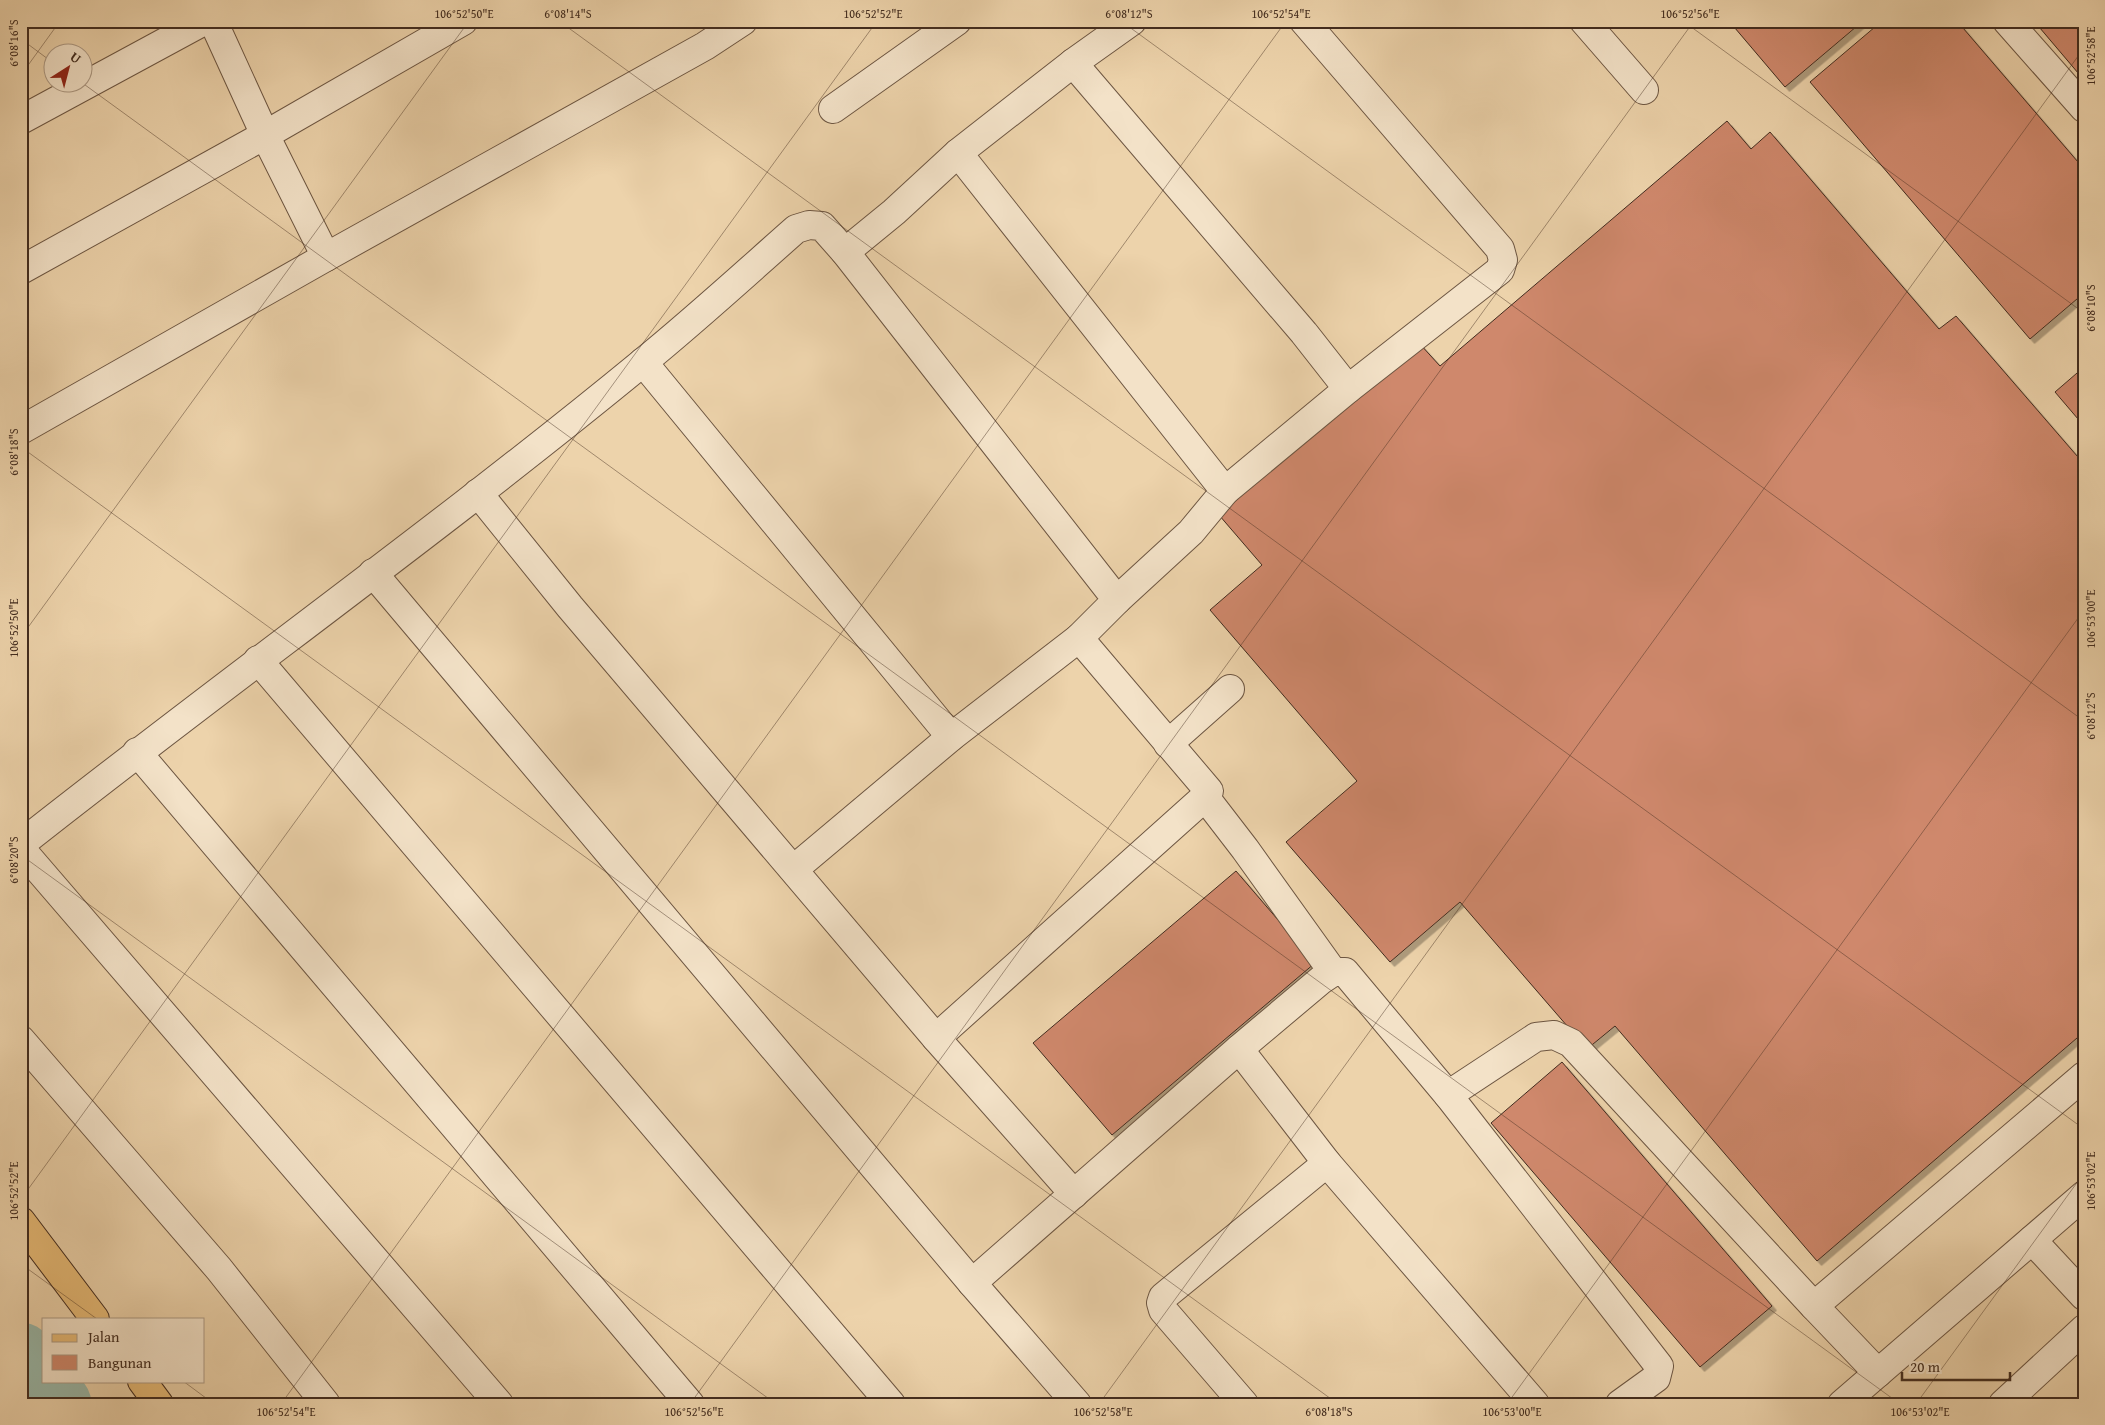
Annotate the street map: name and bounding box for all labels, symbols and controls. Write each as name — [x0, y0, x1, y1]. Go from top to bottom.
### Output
text: 106°52'50"E — [434, 5, 494, 22]
text: 6°08'14"S — [544, 5, 592, 22]
text: 106°52'52"E — [843, 5, 903, 22]
text: 6°08'12"S — [1105, 5, 1153, 22]
text: 106°52'54"E — [1251, 5, 1311, 22]
text: 106°52'56"E — [1660, 5, 1720, 22]
text: 6°08'16"S — [5, 19, 22, 67]
text: 106°52'58"E — [2082, 26, 2099, 86]
north arrow — [42, 42, 92, 92]
text: U — [66, 47, 86, 69]
text: 6°08'10"S — [2082, 284, 2099, 332]
text: 6°08'18"S — [5, 428, 22, 476]
text: 106°53'00"E — [2082, 589, 2099, 649]
text: 106°52'50"E — [5, 598, 22, 658]
text: 6°08'12"S — [2082, 692, 2099, 740]
text: 6°08'20"S — [5, 836, 22, 884]
text: 106°53'02"E — [2082, 1151, 2099, 1211]
text: 106°52'52"E — [5, 1161, 22, 1221]
legend — [42, 1318, 205, 1382]
text: Jalan — [86, 1326, 120, 1347]
scale bar — [1902, 1350, 2010, 1382]
text: Bangunan — [88, 1352, 152, 1373]
text: 20 m — [1910, 1356, 1941, 1377]
text: 106°52'54"E — [256, 1403, 316, 1420]
text: 106°52'56"E — [664, 1403, 724, 1420]
text: 106°52'58"E — [1073, 1403, 1133, 1420]
text: 6°08'18"S — [1305, 1403, 1353, 1420]
text: 106°53'00"E — [1482, 1403, 1542, 1420]
text: 106°53'02"E — [1890, 1403, 1950, 1420]

